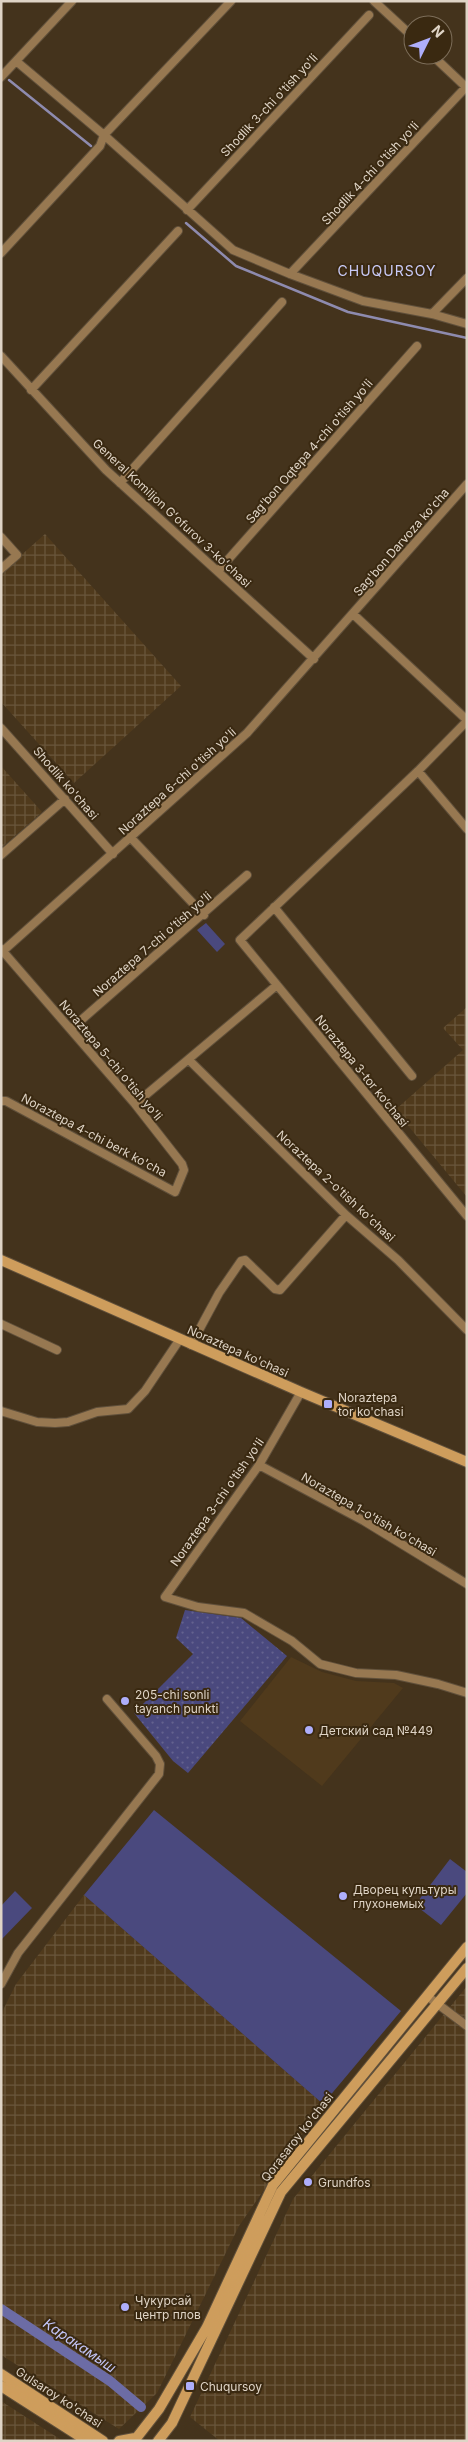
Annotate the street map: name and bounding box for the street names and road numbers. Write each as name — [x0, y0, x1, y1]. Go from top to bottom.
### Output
street label: Shodlik 3-chi o'tish yo'li — [217, 50, 321, 160]
street label: Shodlik 4-chi o'tish yo'li — [318, 118, 422, 228]
street label: Sag'bon Oqtepa 4-chi o'tish yo'li — [242, 376, 376, 526]
street label: General Komiljon Gʻofurov 3-koʻchasi — [90, 436, 254, 591]
street label: Sag'bon Darvoza ko'cha — [350, 485, 452, 599]
street label: Noraztepa 6-chi o'tish yo'li — [115, 724, 239, 838]
street label: Shodlik ko'chasi — [30, 743, 102, 823]
street label: Noraztepa 7-chi o'tish yo'li — [90, 888, 214, 1000]
street label: Noraztepa 5-chi o'tish yo'li — [56, 997, 166, 1123]
street label: Noraztepa 3-tor ko‘chasi — [312, 1012, 412, 1130]
street label: Noraztepa 4-chi berk ko'cha — [19, 1090, 169, 1180]
street label: Noraztepa 2-o'tish ko'chasi — [274, 1127, 398, 1245]
street label: Noraztepa ko'chasi — [185, 1322, 291, 1380]
street label: Noraztepa 3-chi o'tish yo'li — [167, 1435, 267, 1569]
street label: Noraztepa 1-o'tish ko'chasi — [299, 1469, 439, 1559]
street label: Qorasaroy ko'chasi — [258, 2089, 336, 2184]
street label: Gulsaroy ko'chasi — [13, 2363, 105, 2431]

